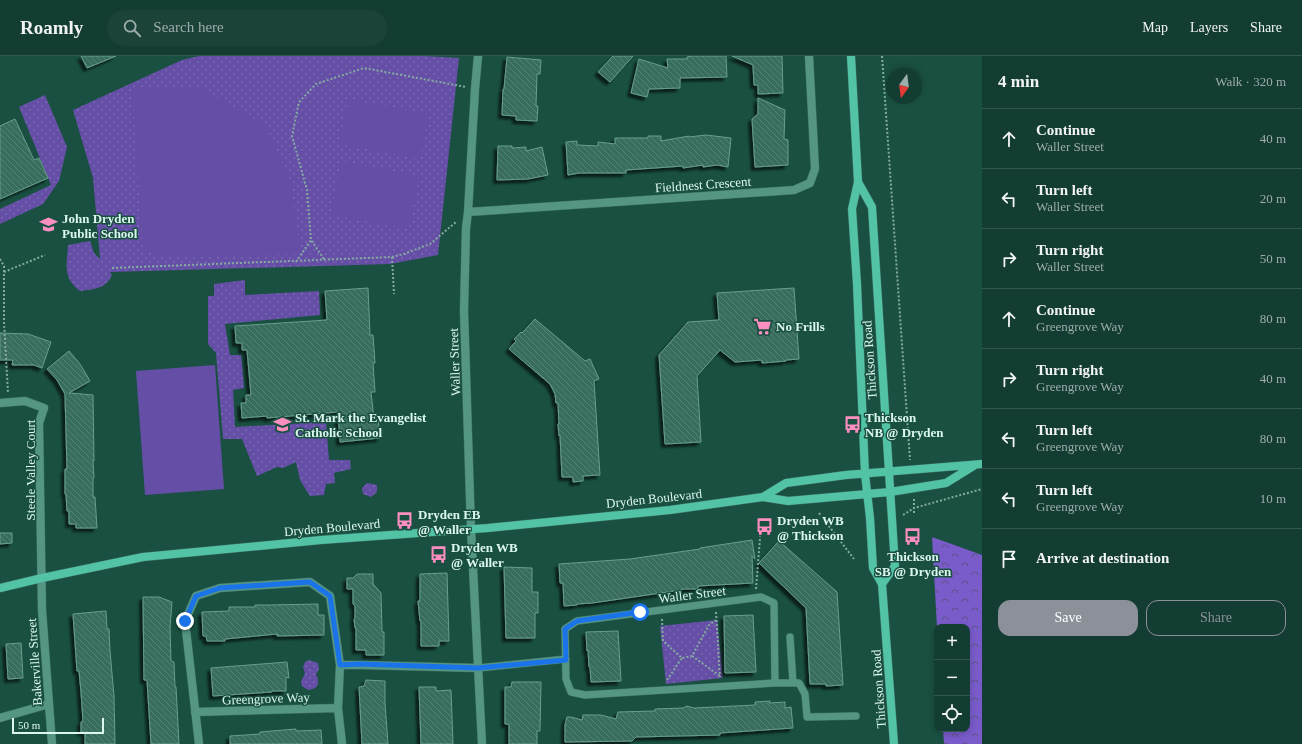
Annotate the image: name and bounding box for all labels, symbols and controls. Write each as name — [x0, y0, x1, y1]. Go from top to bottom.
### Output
search box — [107, 10, 387, 46]
text: Roamly — [20, 17, 83, 38]
icon: search — [121, 17, 143, 39]
text: Search here — [153, 19, 224, 35]
text: Map — [1142, 20, 1168, 35]
text: Layers — [1190, 20, 1228, 35]
text: Share — [1250, 20, 1282, 35]
north arrow — [886, 68, 922, 104]
text: 4 min — [998, 72, 1039, 91]
text: Walk · 320 m — [1215, 74, 1286, 89]
text: Continue — [1036, 122, 1095, 138]
icon: ahead — [998, 128, 1020, 150]
text: 40 m — [1260, 131, 1286, 146]
text: Waller Street — [1036, 139, 1104, 154]
street label: Fieldnest Crescent — [654, 174, 752, 195]
text: Turn left — [1036, 182, 1093, 198]
icon: left — [998, 188, 1020, 210]
text: 20 m — [1260, 191, 1286, 206]
text: Waller Street — [1036, 199, 1104, 214]
place label: John Dryden Public School — [62, 211, 138, 241]
school or university icon: John Dryden Public School — [39, 215, 59, 235]
text: Turn right — [1036, 242, 1103, 258]
icon: right — [998, 248, 1020, 270]
text: 50 m — [1260, 251, 1286, 266]
text: Waller Street — [1036, 259, 1104, 274]
text: Continue — [1036, 302, 1095, 318]
icon: ahead — [998, 308, 1020, 330]
text: 80 m — [1260, 311, 1286, 326]
supermarket icon: No Frills — [753, 316, 773, 336]
place label: No Frills — [776, 319, 825, 334]
text: Greengrove Way — [1036, 319, 1124, 334]
street label: Thickson Road — [859, 320, 880, 400]
street label: Waller Street — [446, 327, 463, 396]
text: Turn right — [1036, 362, 1103, 378]
icon: right — [998, 368, 1020, 390]
text: 40 m — [1260, 371, 1286, 386]
text: Greengrove Way — [1036, 379, 1124, 394]
place label: St. Mark the Evangelist Catholic School — [295, 410, 427, 440]
place label: Thickson NB @ Dryden — [865, 410, 944, 440]
school or university icon: St. Mark the Evangelist Catholic School — [272, 414, 292, 434]
bus stop icon: Thickson NB @ Dryden — [842, 414, 862, 434]
street label: Steele Valley Court — [23, 419, 38, 520]
text: Turn left — [1036, 422, 1093, 438]
icon: left — [998, 428, 1020, 450]
text: 80 m — [1260, 431, 1286, 446]
text: Greengrove Way — [1036, 439, 1124, 454]
text: Turn left — [1036, 482, 1093, 498]
street label: Dryden Boulevard — [605, 486, 703, 511]
icon: left — [998, 488, 1020, 510]
text: 10 m — [1260, 491, 1286, 506]
text: Greengrove Way — [1036, 499, 1124, 514]
place label: Dryden EB @ Waller — [418, 507, 481, 537]
bus stop icon: Dryden EB @ Waller — [395, 511, 415, 531]
place label: Dryden WB @ Thickson — [777, 513, 844, 543]
street label: Dryden Boulevard — [283, 516, 381, 539]
bus stop icon: Dryden WB @ Thickson — [754, 517, 774, 537]
bus stop icon: Thickson SB @ Dryden — [903, 527, 923, 547]
place label: Dryden WB @ Waller — [451, 540, 518, 570]
bus stop icon: Dryden WB @ Waller — [428, 544, 448, 564]
icon: arrive — [998, 548, 1020, 570]
place label: Thickson SB @ Dryden — [875, 549, 952, 579]
text: Arrive at destination — [1036, 550, 1169, 566]
street label: Waller Street — [657, 583, 727, 606]
button: Save — [998, 600, 1138, 636]
button: Share — [1146, 600, 1286, 636]
route start — [631, 603, 649, 621]
route end — [176, 612, 194, 630]
street label: Bakerville Street — [24, 617, 45, 706]
map controls — [934, 624, 970, 732]
button: + — [934, 624, 970, 660]
street label: Thickson Road — [868, 649, 889, 729]
button: − — [934, 660, 970, 696]
street label: Greengrove Way — [222, 689, 311, 708]
button: locate — [934, 696, 970, 732]
scale bar — [12, 716, 104, 735]
text: 50 m — [18, 719, 40, 731]

